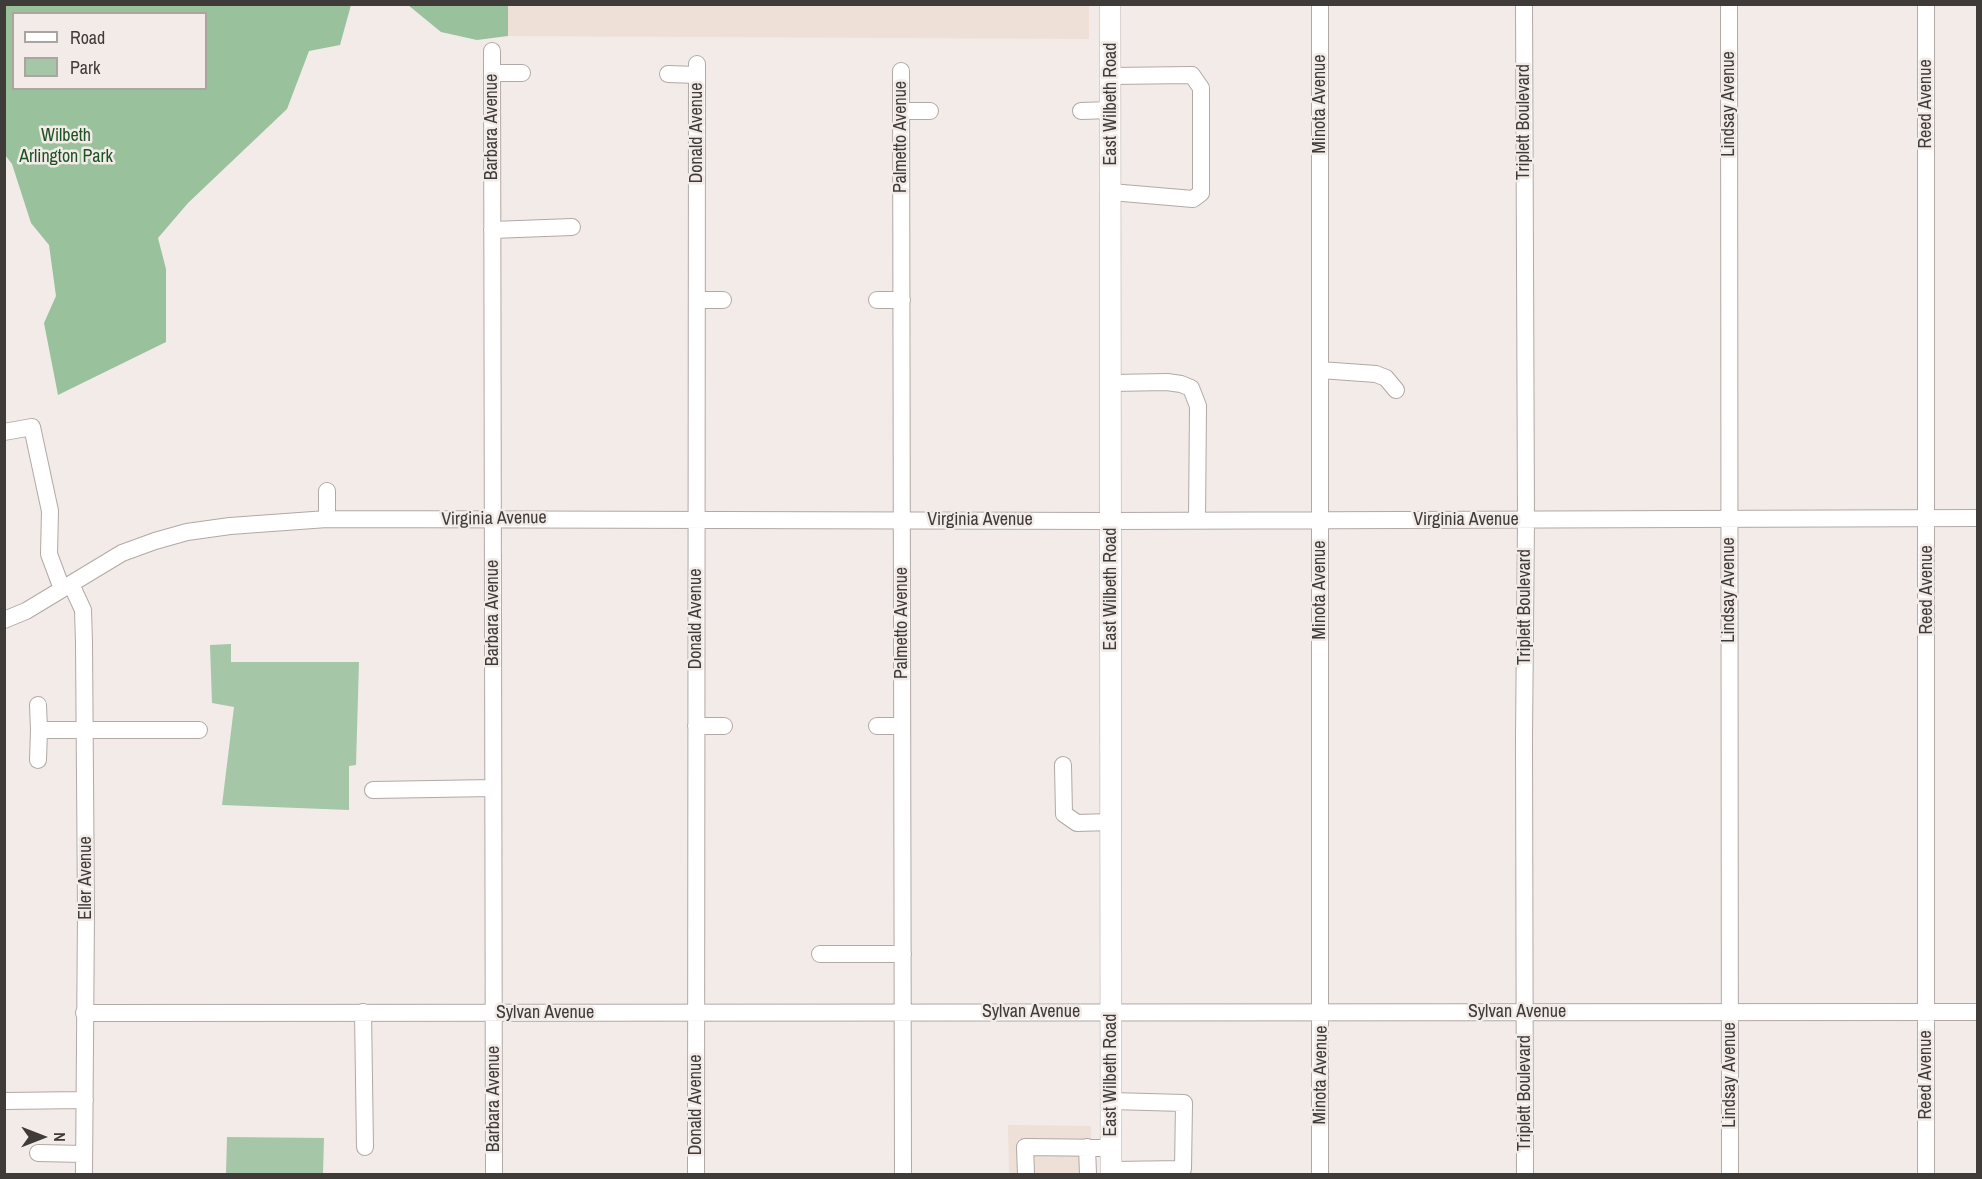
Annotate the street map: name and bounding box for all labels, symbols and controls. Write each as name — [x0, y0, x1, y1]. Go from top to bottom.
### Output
legend — [12, 12, 207, 90]
text: Road — [70, 25, 105, 50]
street label: East Wilbeth Road — [1100, 42, 1122, 166]
street label: Lindsay Avenue — [1718, 51, 1740, 157]
street label: Minota Avenue — [1309, 54, 1331, 154]
text: Park — [70, 55, 100, 80]
street label: Reed Avenue — [1915, 59, 1937, 149]
street label: Triplett Boulevard — [1513, 64, 1535, 180]
street label: Barbara Avenue — [481, 74, 503, 180]
street label: Palmetto Avenue — [890, 81, 912, 193]
street label: Donald Avenue — [686, 83, 708, 183]
park label: Wilbeth Arlington Park — [19, 125, 113, 168]
street label: Virginia Avenue — [441, 507, 547, 531]
street label: Virginia Avenue — [927, 509, 1033, 531]
street label: Virginia Avenue — [1413, 509, 1519, 531]
street label: East Wilbeth Road — [1100, 527, 1122, 651]
street label: Lindsay Avenue — [1718, 537, 1740, 643]
street label: Minota Avenue — [1309, 540, 1331, 640]
street label: Reed Avenue — [1916, 545, 1938, 635]
street label: Triplett Boulevard — [1514, 549, 1536, 665]
street label: Barbara Avenue — [482, 560, 504, 666]
street label: Palmetto Avenue — [891, 567, 913, 679]
street label: Donald Avenue — [685, 569, 707, 669]
street label: Eller Avenue — [75, 836, 97, 920]
street label: Sylvan Avenue — [982, 1001, 1080, 1023]
street label: Sylvan Avenue — [1468, 1001, 1566, 1023]
street label: Sylvan Avenue — [496, 1002, 594, 1024]
street label: East Wilbeth Road — [1100, 1013, 1122, 1137]
street label: Lindsay Avenue — [1719, 1022, 1741, 1128]
street label: Minota Avenue — [1309, 1025, 1333, 1125]
street label: Reed Avenue — [1915, 1030, 1937, 1120]
street label: Triplett Boulevard — [1514, 1035, 1536, 1151]
street label: Barbara Avenue — [483, 1046, 505, 1152]
street label: Donald Avenue — [685, 1055, 707, 1155]
north arrow — [12, 1107, 72, 1167]
text: N — [49, 1132, 71, 1142]

